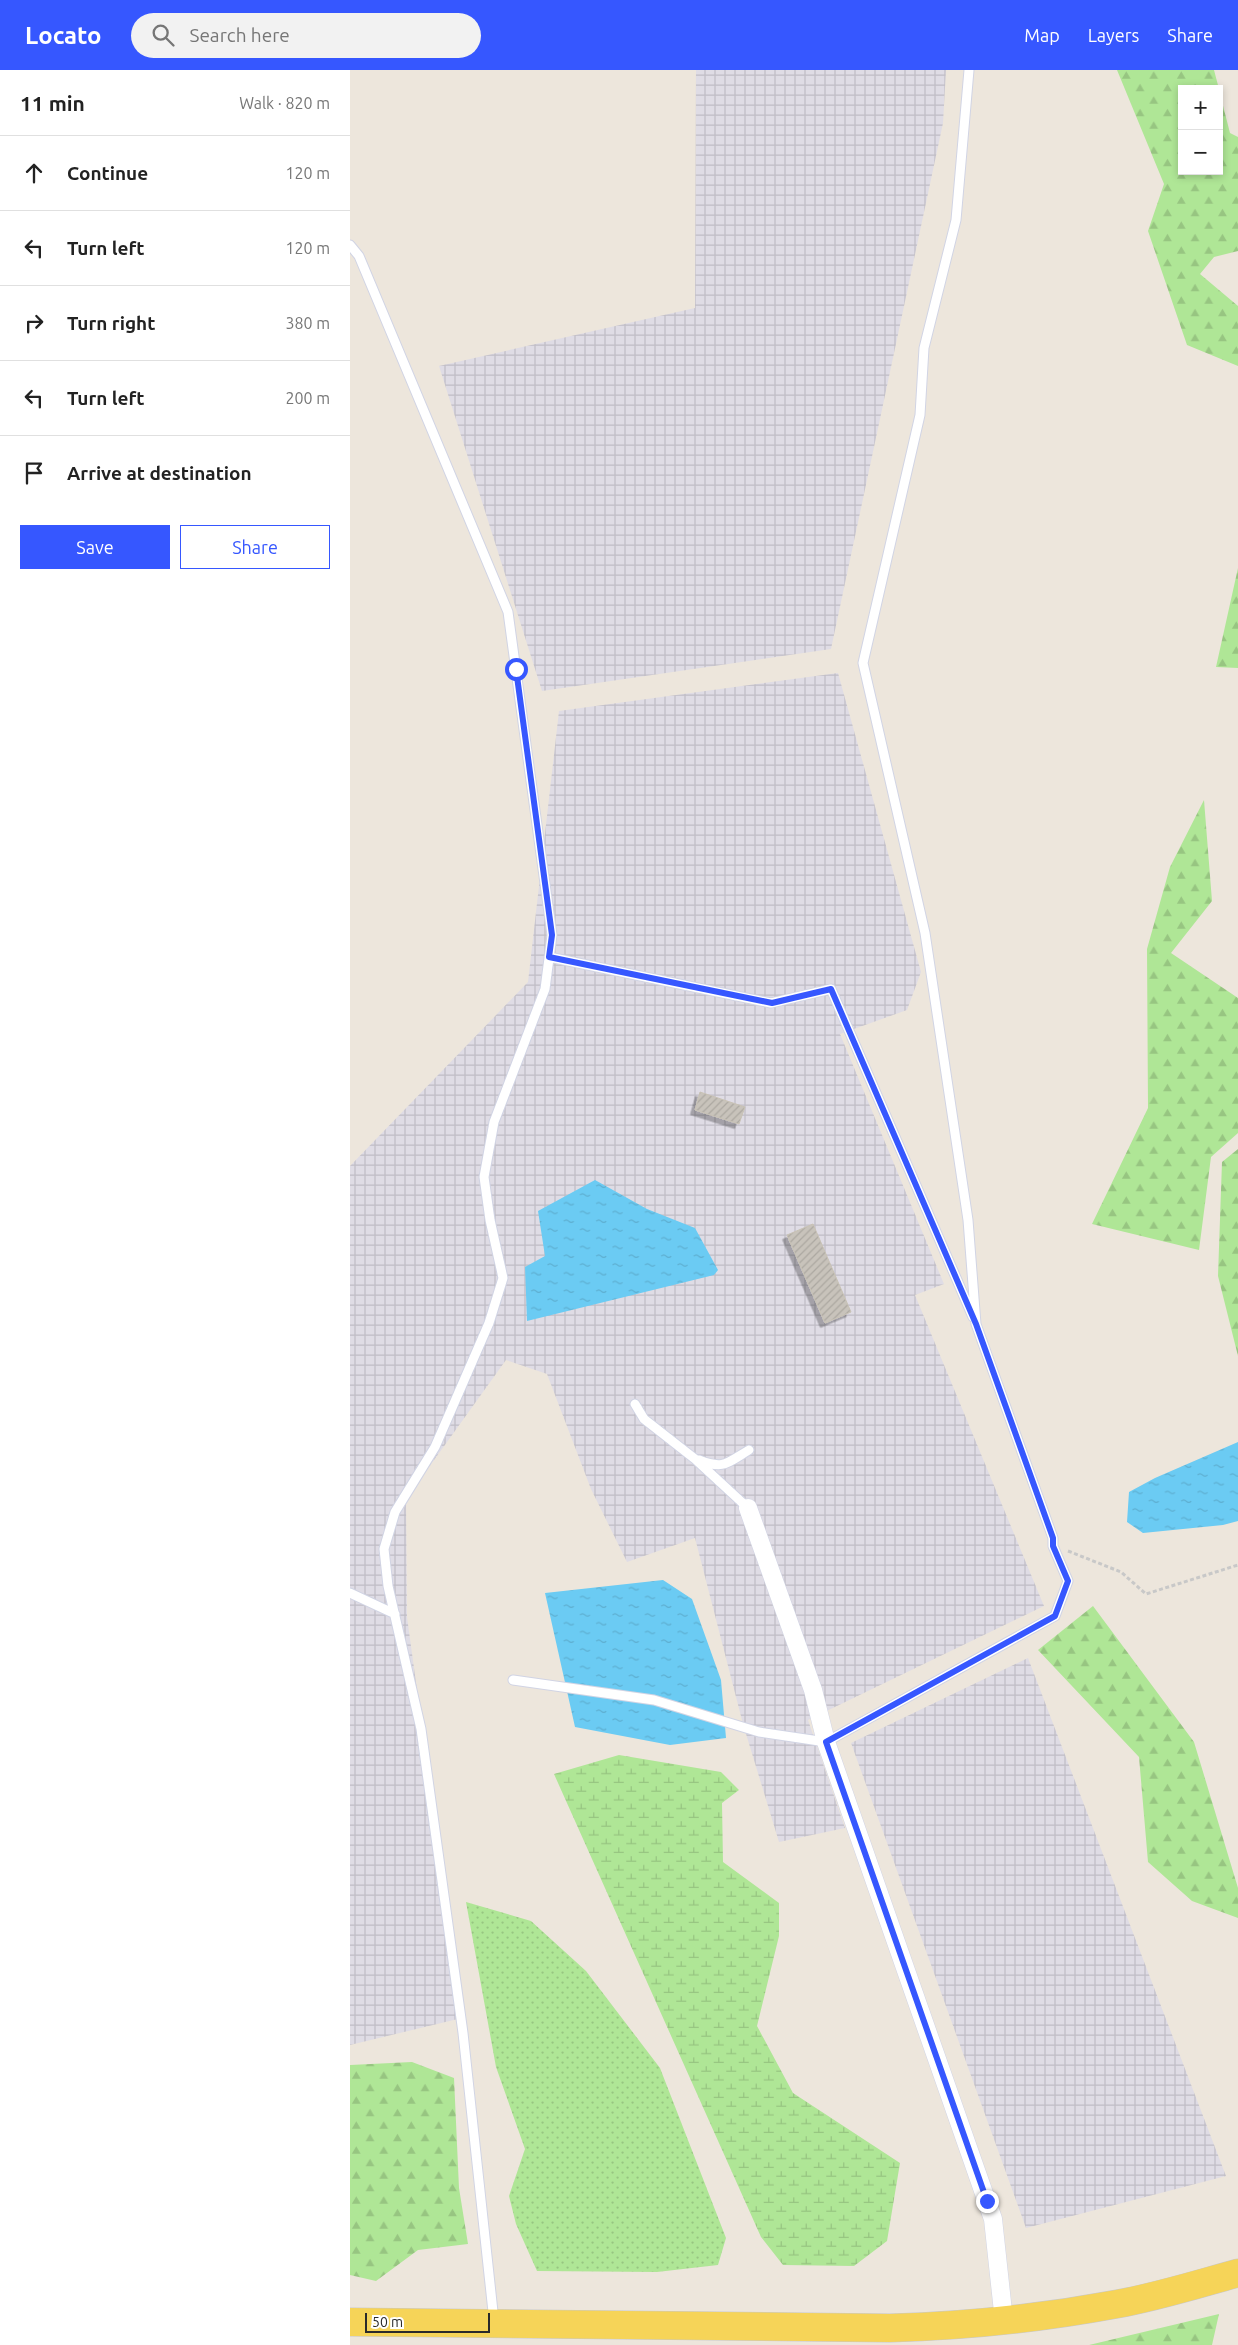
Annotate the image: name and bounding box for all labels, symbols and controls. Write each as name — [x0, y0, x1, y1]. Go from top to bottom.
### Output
search box — [131, 13, 481, 58]
icon: search — [149, 21, 177, 49]
text: Locato — [25, 22, 101, 49]
text: Search here — [189, 24, 290, 46]
text: Map — [1024, 25, 1060, 45]
text: Layers — [1088, 25, 1139, 45]
text: Share — [1167, 25, 1213, 45]
map controls — [1178, 85, 1223, 175]
button: + — [1178, 85, 1223, 130]
text: 11 min — [20, 91, 85, 115]
text: Walk · 820 m — [239, 94, 330, 112]
button: − — [1178, 130, 1223, 175]
icon: ahead — [20, 159, 48, 187]
text: Continue — [67, 162, 148, 184]
text: 120 m — [285, 164, 330, 182]
icon: left — [20, 234, 48, 262]
text: Turn left — [67, 237, 145, 259]
text: 120 m — [285, 239, 330, 257]
icon: right — [20, 309, 48, 337]
text: Turn right — [67, 312, 155, 334]
text: 380 m — [285, 314, 330, 332]
icon: left — [20, 384, 48, 412]
text: Turn left — [67, 387, 145, 409]
text: 200 m — [285, 389, 330, 407]
icon: arrive — [20, 459, 48, 487]
text: Arrive at destination — [67, 462, 252, 484]
button: Save — [20, 525, 170, 569]
button: Share — [180, 525, 330, 569]
route start — [505, 658, 528, 681]
route end — [976, 2190, 999, 2213]
scale bar — [365, 2310, 490, 2333]
text: 50 m — [372, 2314, 403, 2330]

